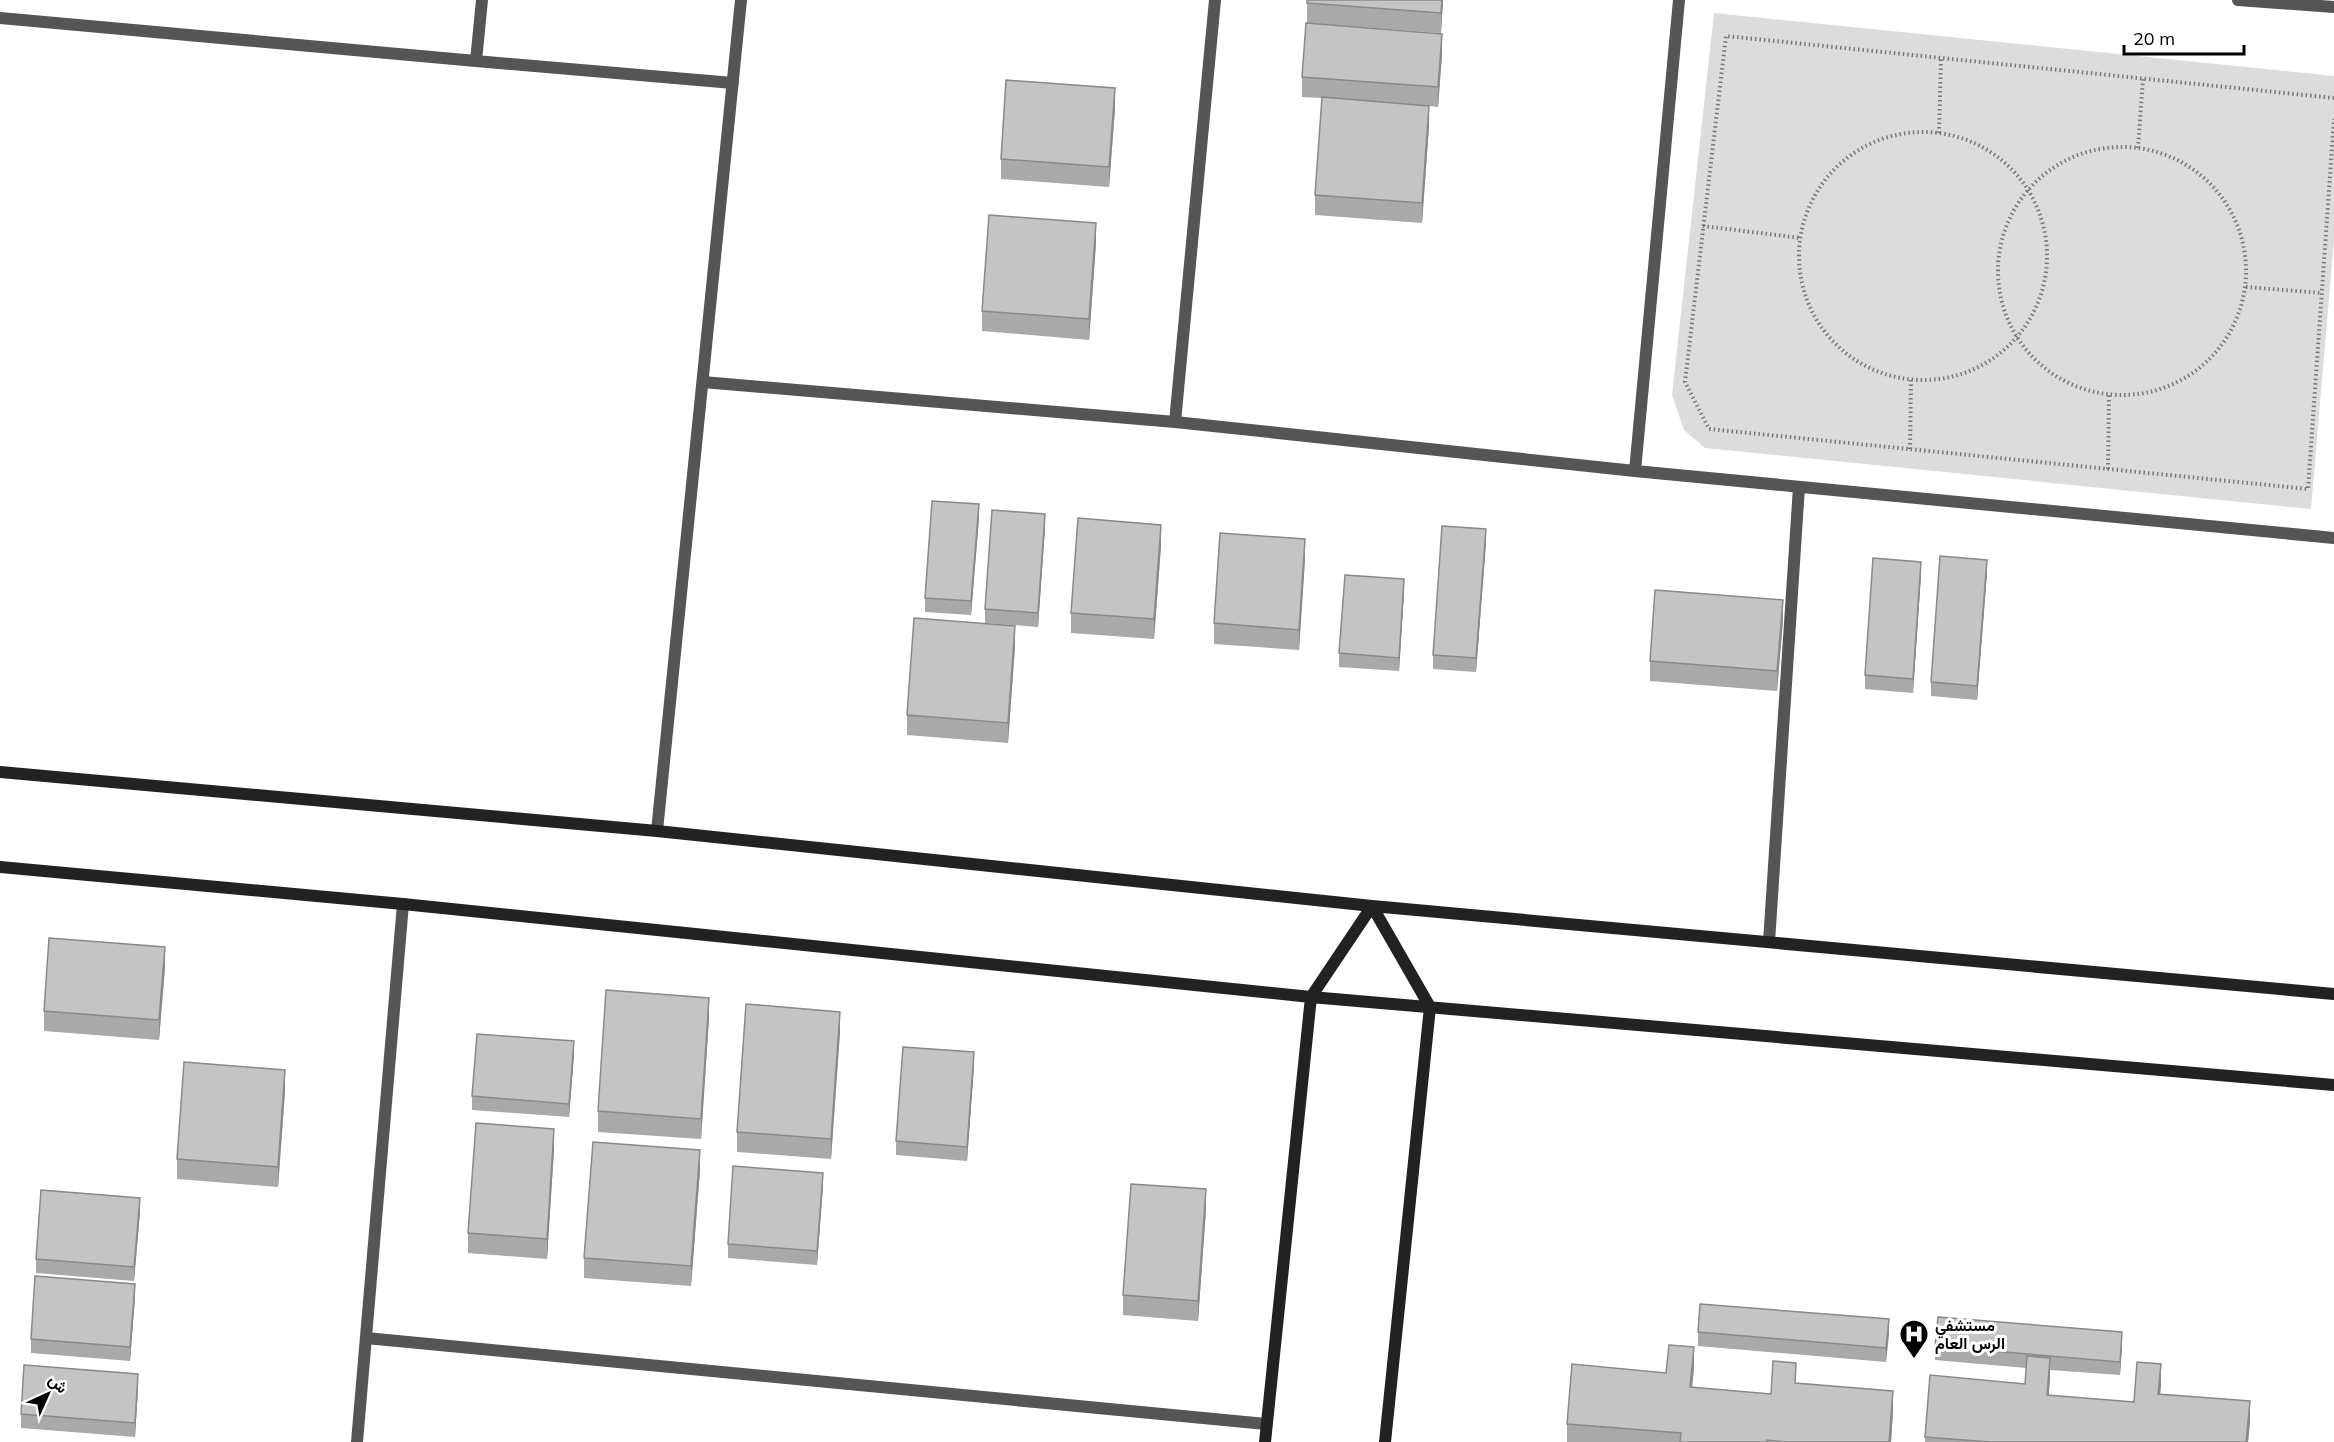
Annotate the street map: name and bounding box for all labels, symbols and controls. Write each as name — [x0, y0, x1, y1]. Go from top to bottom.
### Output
scale bar — [2124, 18, 2244, 56]
text: 20 m — [2133, 27, 2175, 50]
place label: مستشفي الرس العام — [1935, 1315, 2005, 1354]
hospital icon: مستشفي الرس العام — [1898, 1318, 1930, 1360]
north arrow — [18, 1364, 78, 1424]
text: ش — [45, 1370, 72, 1397]

